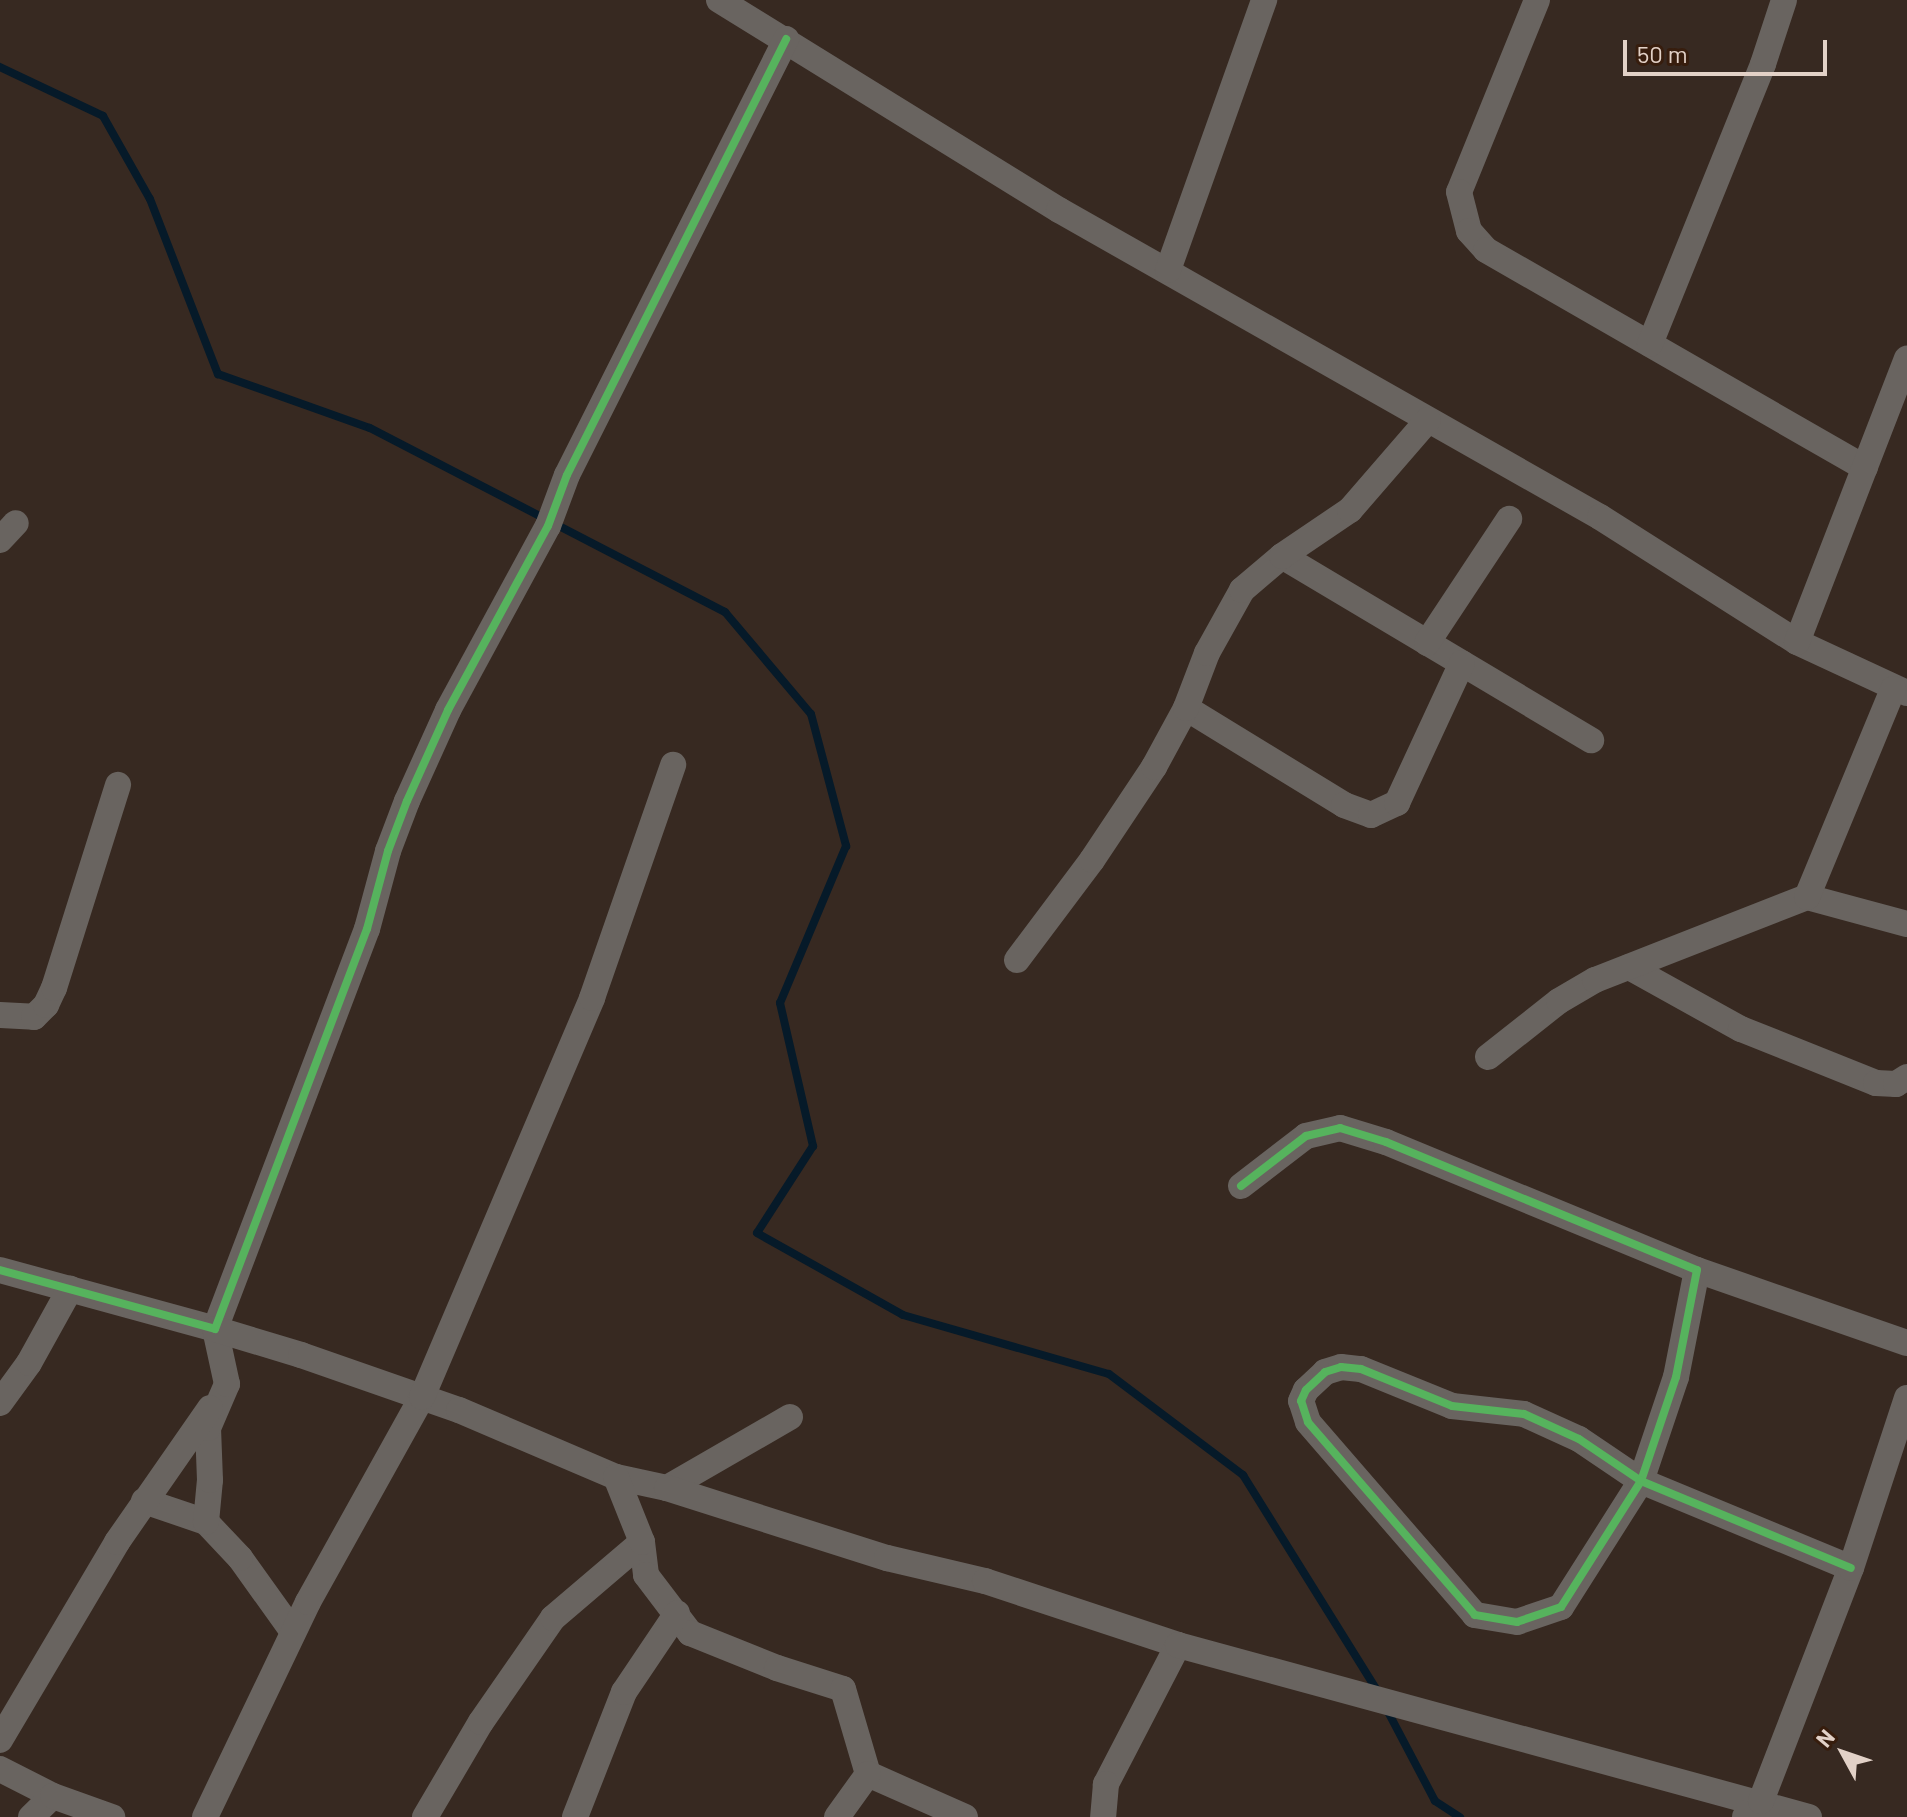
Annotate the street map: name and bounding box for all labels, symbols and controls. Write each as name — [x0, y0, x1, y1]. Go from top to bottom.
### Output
scale bar — [1627, 24, 1831, 74]
text: 50 m — [1637, 39, 1688, 68]
north arrow — [1803, 1713, 1883, 1793]
text: N — [1810, 1724, 1839, 1752]

